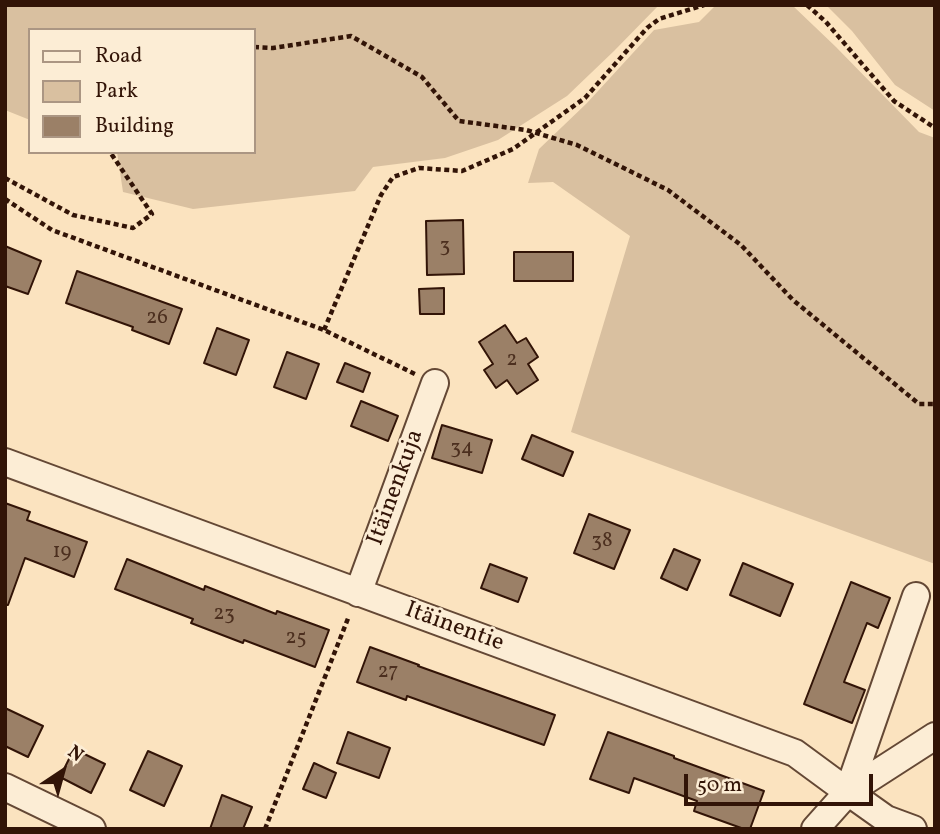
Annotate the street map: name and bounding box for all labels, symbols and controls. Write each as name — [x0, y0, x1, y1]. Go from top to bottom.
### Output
legend — [28, 28, 256, 154]
text: Road — [95, 42, 142, 71]
text: Park — [95, 77, 138, 106]
text: Building — [95, 112, 174, 141]
house number: 3 — [440, 234, 450, 260]
house number: 26 — [146, 306, 168, 332]
house number: 2 — [506, 348, 518, 374]
street label: Itäinenkuja — [363, 426, 431, 550]
house number: 34 — [450, 436, 474, 462]
house number: 38 — [591, 529, 613, 555]
house number: 19 — [52, 540, 72, 566]
street label: Itäinentie — [401, 597, 507, 659]
house number: 23 — [213, 602, 235, 628]
house number: 25 — [285, 626, 307, 652]
house number: 27 — [378, 660, 398, 686]
north arrow — [28, 736, 98, 806]
text: N — [62, 739, 89, 769]
scale bar — [688, 760, 877, 804]
text: 50 m — [697, 771, 742, 800]

